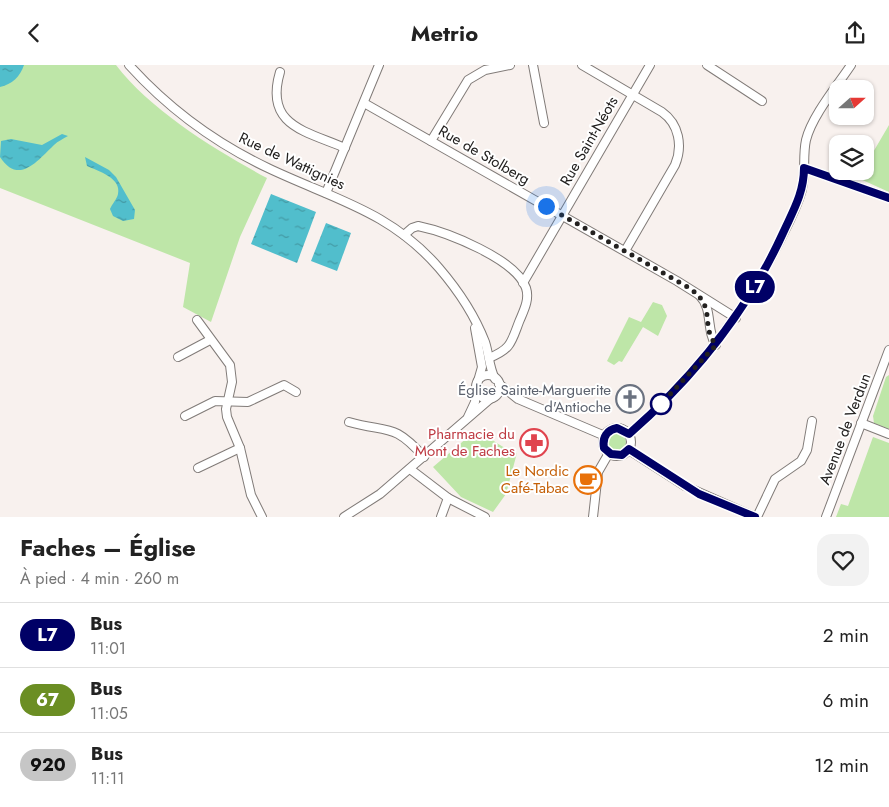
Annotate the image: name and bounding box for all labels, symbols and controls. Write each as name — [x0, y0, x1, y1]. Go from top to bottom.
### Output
text: Metrio — [411, 17, 478, 49]
icon: back — [20, 19, 48, 47]
icon: share — [841, 19, 869, 47]
north arrow — [829, 80, 874, 125]
map controls — [829, 80, 874, 180]
street label: Rue Saint-Néots — [555, 92, 623, 190]
street label: Rue de Stolberg — [434, 120, 534, 190]
street label: Rue de Wattignies — [235, 127, 349, 195]
button: layers — [829, 135, 874, 180]
your location — [534, 194, 559, 219]
line badge: L7 — [732, 271, 778, 303]
text: L7 — [745, 274, 765, 300]
street label: Avenue de Verdun — [814, 370, 876, 488]
place label: Église Sainte-Marguerite d'Antioche — [458, 379, 611, 418]
church icon: Église Sainte-Marguerite d'Antioche — [615, 384, 645, 414]
unlabelled marker — [650, 393, 672, 415]
place label: Pharmacie du Mont de Faches — [415, 423, 515, 462]
pharmacy icon: Pharmacie du Mont de Faches — [519, 428, 549, 458]
place label: Le Nordic Café-Tabac — [501, 460, 569, 499]
cafe icon: Le Nordic Café-Tabac — [573, 465, 603, 495]
text: Faches – Église — [20, 530, 196, 565]
button: heart — [817, 534, 869, 586]
text: À pied · 4 min · 260 m — [20, 567, 179, 590]
text: Bus — [90, 610, 122, 637]
text: L7 — [37, 622, 58, 648]
text: 2 min — [823, 622, 869, 649]
text: 11:01 — [90, 637, 126, 660]
text: Bus — [90, 675, 122, 702]
text: 67 — [36, 687, 59, 713]
text: 6 min — [823, 687, 869, 714]
text: 11:05 — [90, 702, 128, 725]
text: Bus — [91, 740, 123, 767]
text: 920 — [30, 752, 66, 778]
text: 12 min — [814, 752, 869, 779]
text: 11:11 — [91, 767, 124, 790]

